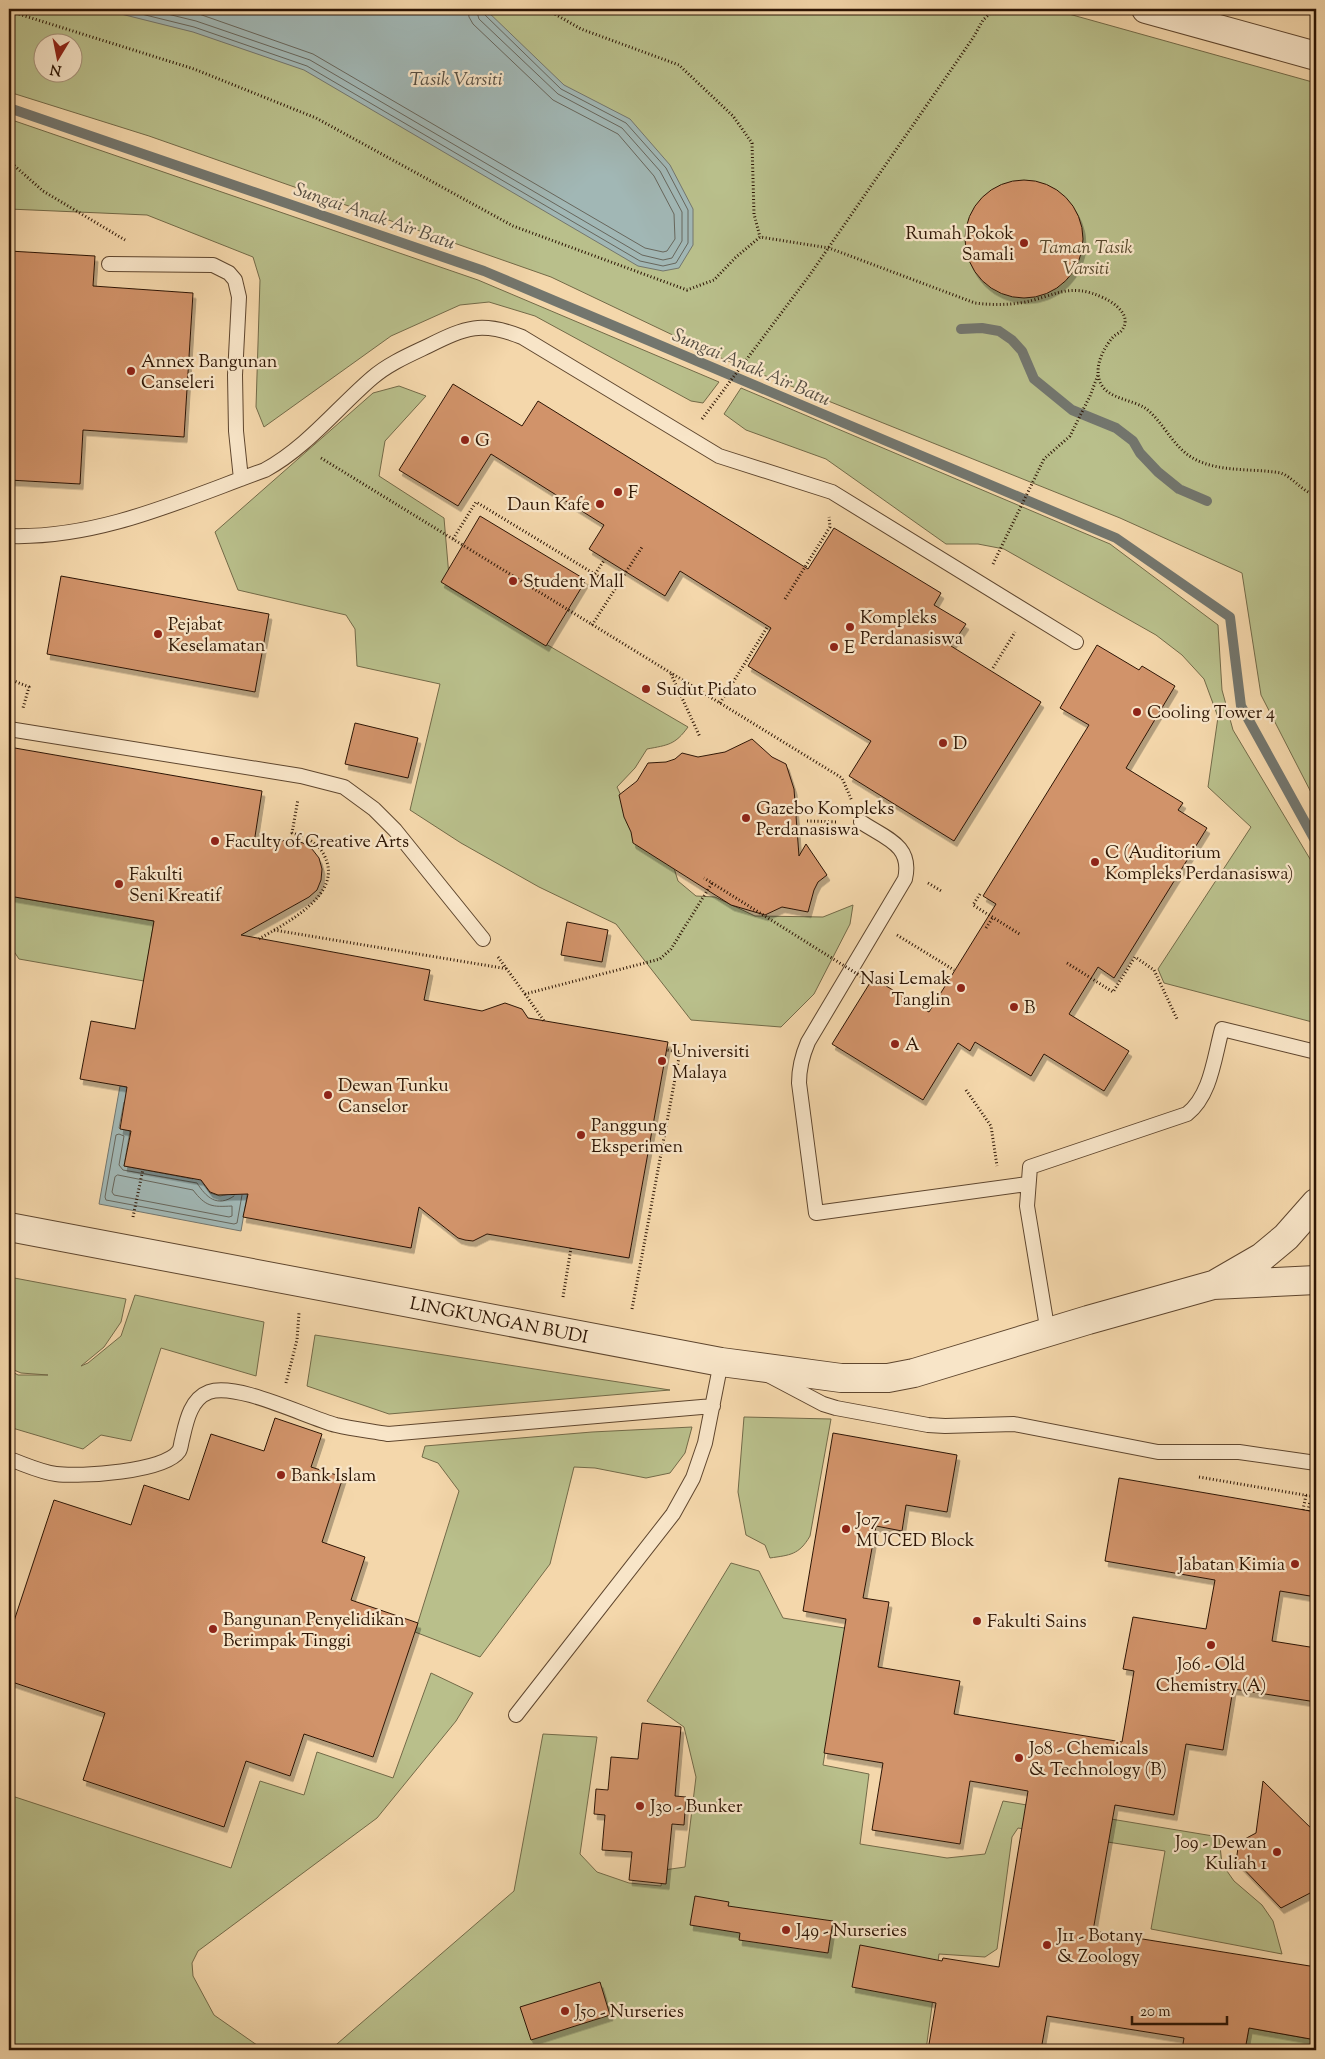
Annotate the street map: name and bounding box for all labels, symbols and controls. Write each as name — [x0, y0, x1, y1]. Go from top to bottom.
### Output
north arrow — [32, 32, 82, 82]
text: N — [49, 58, 63, 80]
water label: Tasik Varsiti — [409, 67, 503, 94]
water label: Sungai Anak Air Batu — [290, 177, 459, 258]
place label: Rumah Pokok Samali — [905, 222, 1014, 269]
park label: Taman Tasik Varsiti — [1039, 236, 1133, 283]
marker: Rumah Pokok Samali — [1018, 237, 1030, 249]
water label: Sungai Anak Air Batu — [668, 323, 834, 414]
place label: Annex Bangunan Canseleri — [141, 350, 278, 397]
marker: Annex Bangunan Canseleri — [125, 365, 137, 377]
place label: G — [475, 429, 490, 455]
marker: G — [459, 434, 471, 446]
place label: F — [628, 481, 638, 507]
marker: F — [612, 486, 624, 498]
place label: Daun Kafe — [507, 493, 590, 519]
marker: Daun Kafe — [594, 498, 606, 510]
place label: Student Mall — [523, 570, 624, 596]
marker: Student Mall — [507, 575, 519, 587]
place label: Kompleks Perdanasiswa — [860, 606, 963, 653]
place label: Pejabat Keselamatan — [168, 613, 266, 660]
marker: Kompleks Perdanasiswa — [844, 621, 856, 633]
marker: Pejabat Keselamatan — [152, 628, 164, 640]
place label: E — [844, 636, 855, 662]
marker: E — [828, 641, 840, 653]
place label: Sudut Pidato — [656, 678, 757, 704]
marker: Sudut Pidato — [640, 683, 652, 695]
place label: Cooling Tower 4 — [1147, 701, 1275, 727]
marker: Cooling Tower 4 — [1131, 706, 1143, 718]
place label: D — [953, 732, 967, 758]
marker: D — [937, 737, 949, 749]
place label: Gazebo Kompleks Perdanasiswa — [756, 797, 894, 844]
marker: Gazebo Kompleks Perdanasiswa — [740, 812, 752, 824]
place label: Faculty of Creative Arts — [225, 830, 409, 856]
marker: Faculty of Creative Arts — [209, 835, 221, 847]
place label: C (Auditorium Kompleks Perdanasiswa) — [1105, 841, 1293, 888]
marker: C (Auditorium Kompleks Perdanasiswa) — [1089, 856, 1101, 868]
place label: Fakulti Seni Kreatif — [129, 863, 222, 910]
marker: Fakulti Seni Kreatif — [113, 878, 125, 890]
place label: Nasi Lemak Tanglin — [860, 967, 951, 1014]
marker: Nasi Lemak Tanglin — [955, 982, 967, 994]
place label: B — [1024, 996, 1035, 1022]
marker: B — [1008, 1001, 1020, 1013]
place label: A — [905, 1033, 920, 1059]
marker: A — [889, 1038, 901, 1050]
place label: Universiti Malaya — [672, 1040, 750, 1087]
marker: Universiti Malaya — [656, 1055, 668, 1067]
place label: Dewan Tunku Canselor — [338, 1074, 449, 1121]
marker: Dewan Tunku Canselor — [322, 1089, 334, 1101]
place label: Panggung Eksperimen — [591, 1114, 683, 1161]
marker: Panggung Eksperimen — [575, 1129, 587, 1141]
street label: LINGKUNGAN BUDI — [407, 1292, 590, 1352]
place label: Bank Islam — [291, 1464, 376, 1490]
marker: Bank Islam — [275, 1469, 287, 1481]
place label: J07 - MUCED Block — [855, 1508, 975, 1555]
marker: J07 - MUCED Block — [840, 1523, 852, 1535]
place label: Jabatan Kimia — [1177, 1553, 1285, 1579]
marker: Jabatan Kimia — [1289, 1558, 1301, 1570]
place label: Bangunan Penyelidikan Berimpak Tinggi — [223, 1608, 405, 1655]
place label: Fakulti Sains — [987, 1610, 1087, 1636]
marker: Fakulti Sains — [971, 1615, 983, 1627]
marker: Bangunan Penyelidikan Berimpak Tinggi — [207, 1623, 219, 1635]
marker: J06 - Old Chemistry (A) — [1205, 1639, 1217, 1651]
place label: J06 - Old Chemistry (A) — [1156, 1653, 1266, 1700]
place label: J08 - Chemicals & Technology (B) — [1028, 1737, 1167, 1784]
marker: J08 - Chemicals & Technology (B) — [1013, 1752, 1025, 1764]
place label: J30 - Bunker — [649, 1795, 743, 1821]
marker: J30 - Bunker — [634, 1800, 646, 1812]
place label: J09 - Dewan Kuliah 1 — [1174, 1831, 1267, 1878]
marker: J09 - Dewan Kuliah 1 — [1271, 1846, 1283, 1858]
place label: J49 - Nurseries — [795, 1919, 907, 1945]
marker: J49 - Nurseries — [780, 1924, 792, 1936]
place label: J11 - Botany & Zoology — [1056, 1924, 1143, 1971]
marker: J11 - Botany & Zoology — [1041, 1939, 1053, 1951]
scale bar — [1132, 1994, 1228, 2026]
place label: J50 - Nurseries — [574, 2000, 684, 2026]
text: 20 m — [1140, 2002, 1171, 2023]
marker: J50 - Nurseries — [559, 2005, 571, 2017]

